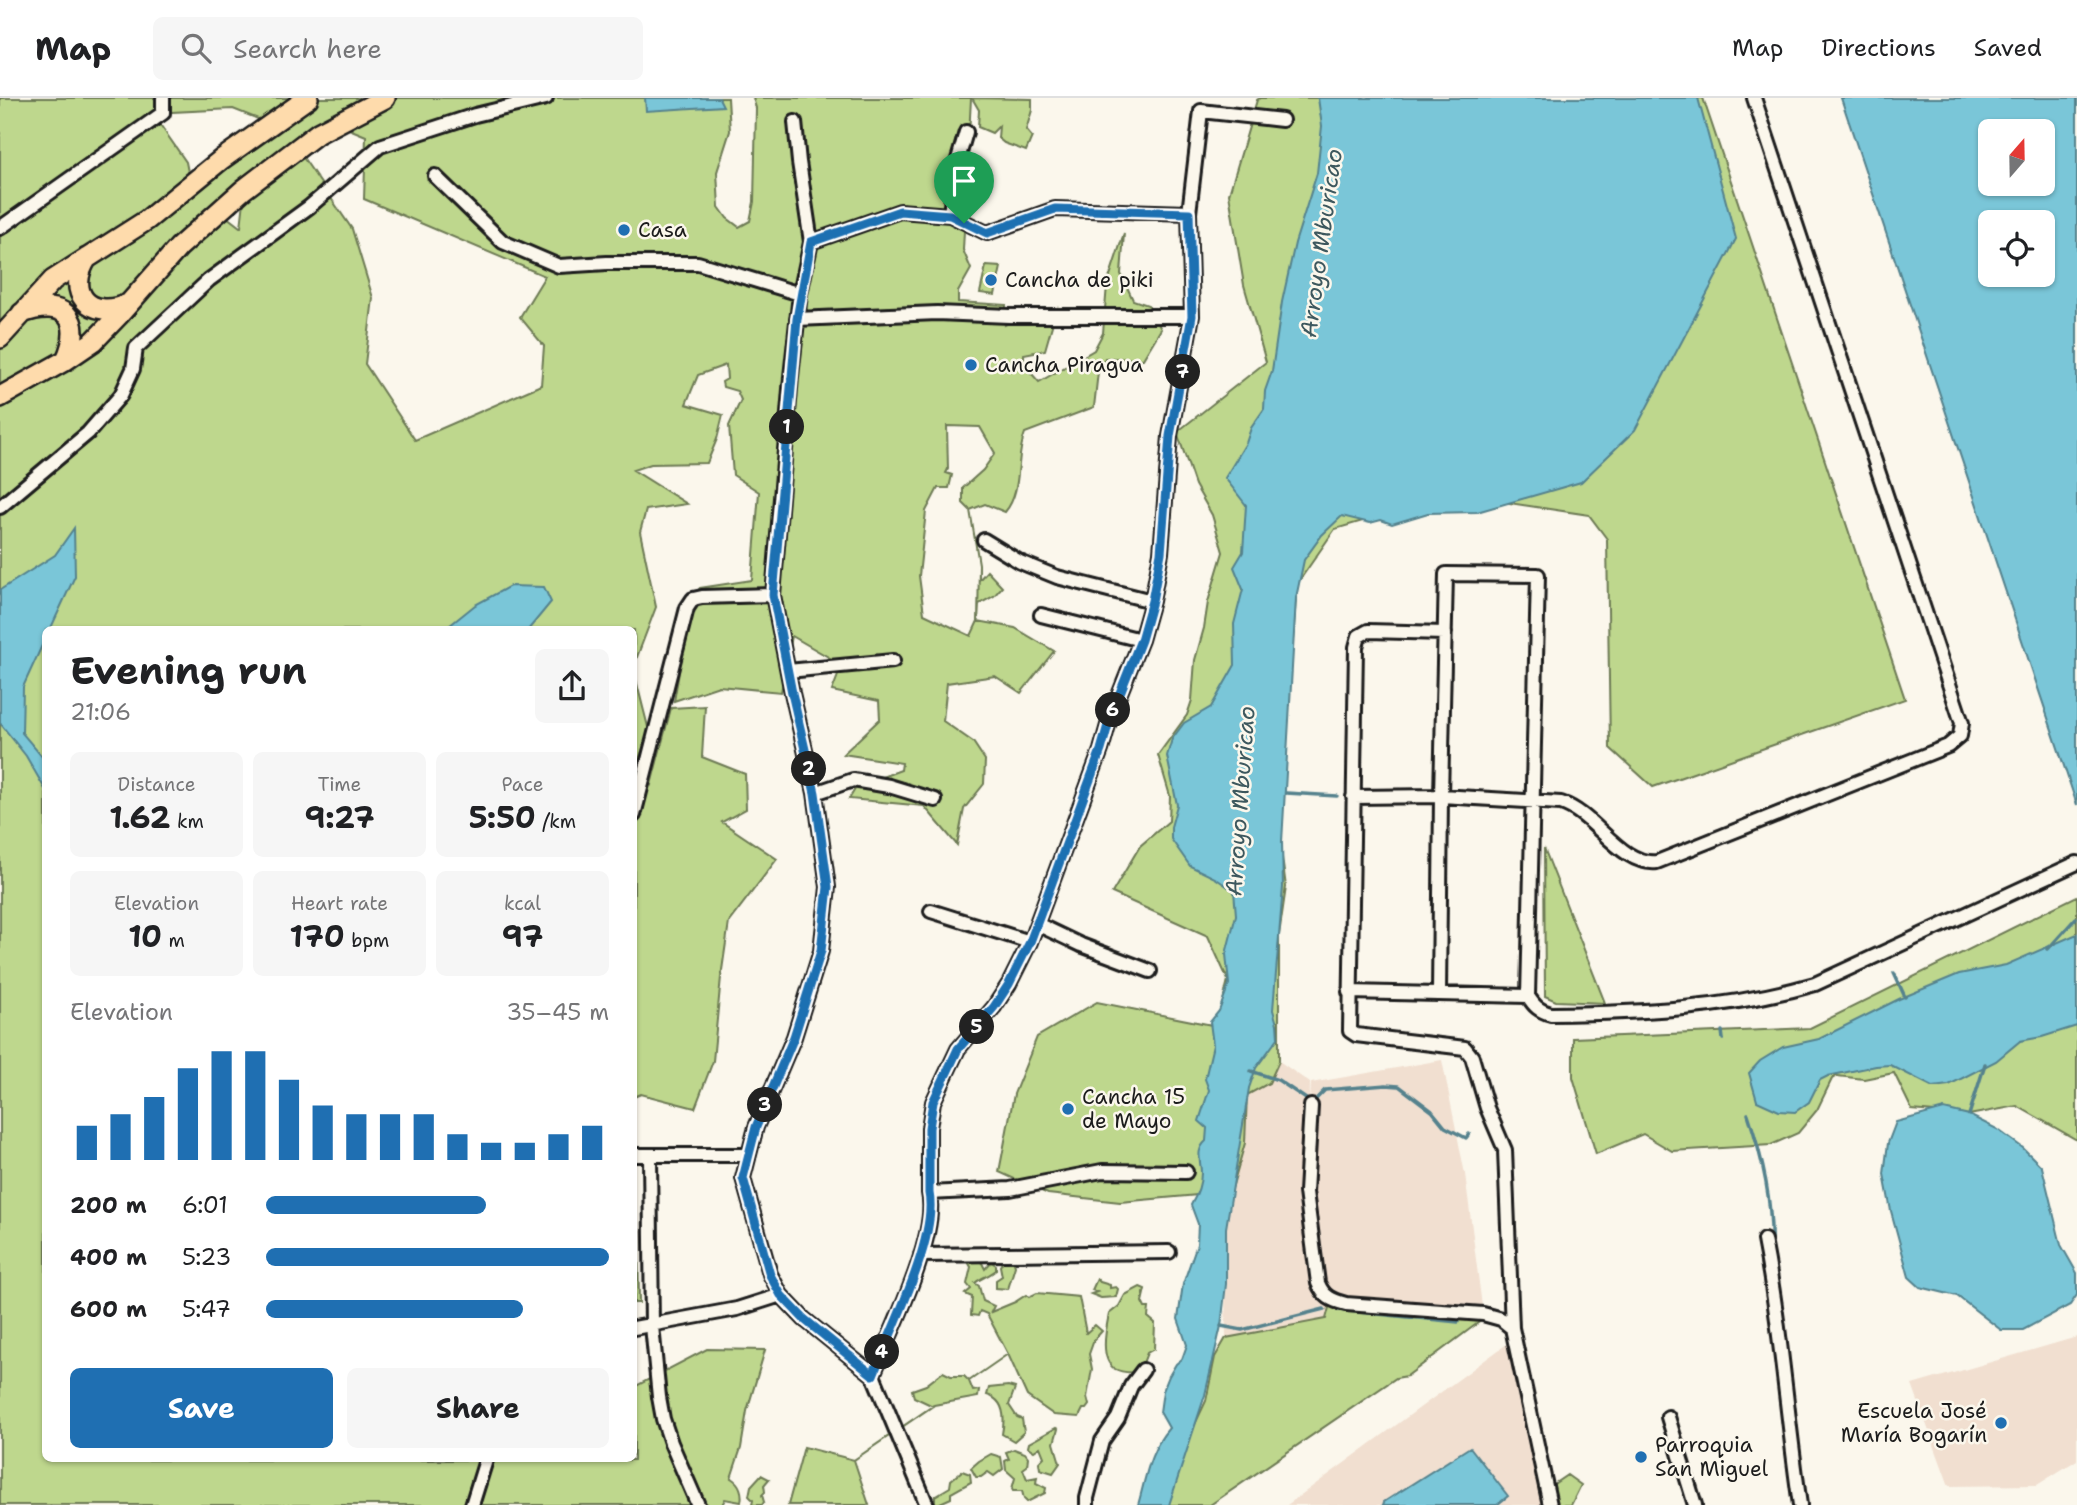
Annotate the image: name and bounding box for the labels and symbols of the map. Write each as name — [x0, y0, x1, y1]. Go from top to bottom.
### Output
north arrow — [1978, 119, 2054, 196]
water label: Arroyo Mburicao — [1293, 147, 1349, 339]
pin — [934, 151, 994, 223]
place label: Casa — [638, 216, 687, 244]
marker: Casa — [616, 222, 632, 238]
place label: Cancha de piki — [1005, 266, 1154, 294]
marker: Cancha de piki — [983, 272, 999, 288]
place label: Cancha Piragua — [985, 351, 1143, 379]
pin: 7 — [1166, 354, 1200, 390]
marker: Cancha Piragua — [963, 357, 979, 373]
pin: 1 — [770, 410, 804, 444]
pin: 6 — [1096, 692, 1130, 728]
water label: Arroyo Mburicao — [1218, 705, 1262, 897]
pin: 2 — [792, 752, 826, 786]
pin: 5 — [960, 1010, 995, 1044]
place label: Cancha 15 de Mayo — [1082, 1083, 1185, 1135]
pin: 3 — [748, 1088, 782, 1122]
marker: Cancha 15 de Mayo — [1060, 1101, 1076, 1117]
pin: 4 — [864, 1334, 900, 1370]
place label: Escuela José María Bogarín — [1841, 1397, 1987, 1449]
marker: Escuela José María Bogarín — [1993, 1415, 2009, 1431]
place label: Parroquia San Miguel — [1655, 1431, 1769, 1483]
marker: Parroquia San Miguel — [1633, 1449, 1649, 1465]

